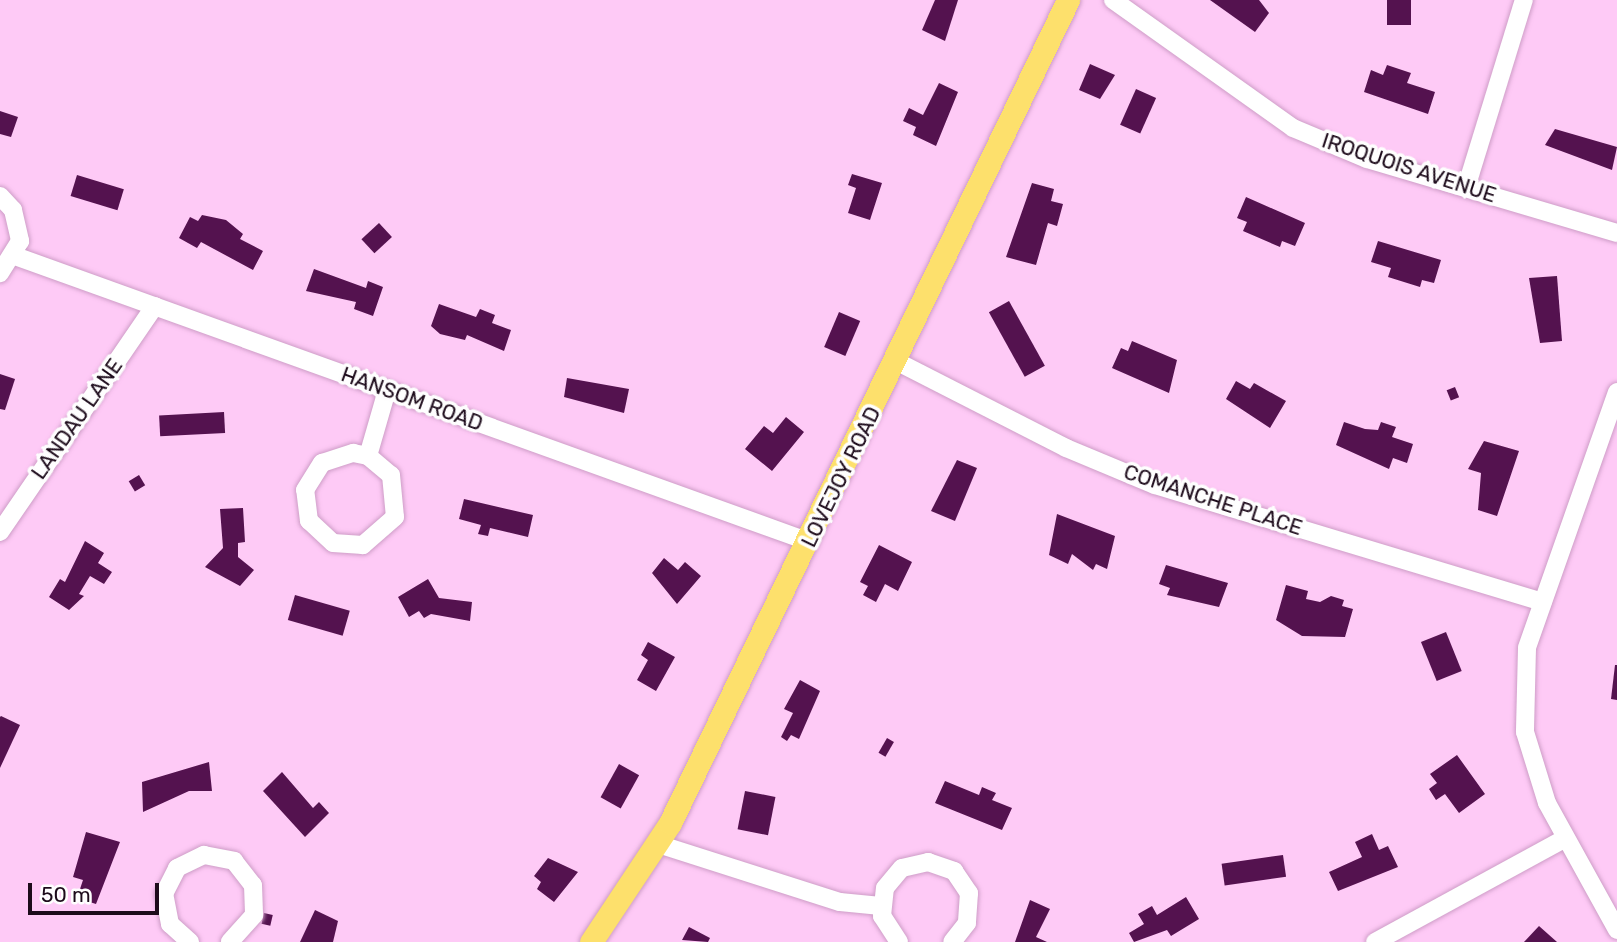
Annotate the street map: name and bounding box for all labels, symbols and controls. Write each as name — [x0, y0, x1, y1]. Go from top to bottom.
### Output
street label: IROQUOIS AVENUE — [1318, 128, 1500, 208]
street label: LANDAU LANE — [26, 354, 128, 484]
street label: HANSOM ROAD — [338, 362, 486, 436]
street label: LOVEJOY ROAD — [796, 402, 886, 552]
street label: COMANCHE PLACE — [1121, 459, 1305, 541]
scale bar — [32, 869, 163, 913]
text: 50 m — [41, 882, 91, 907]

